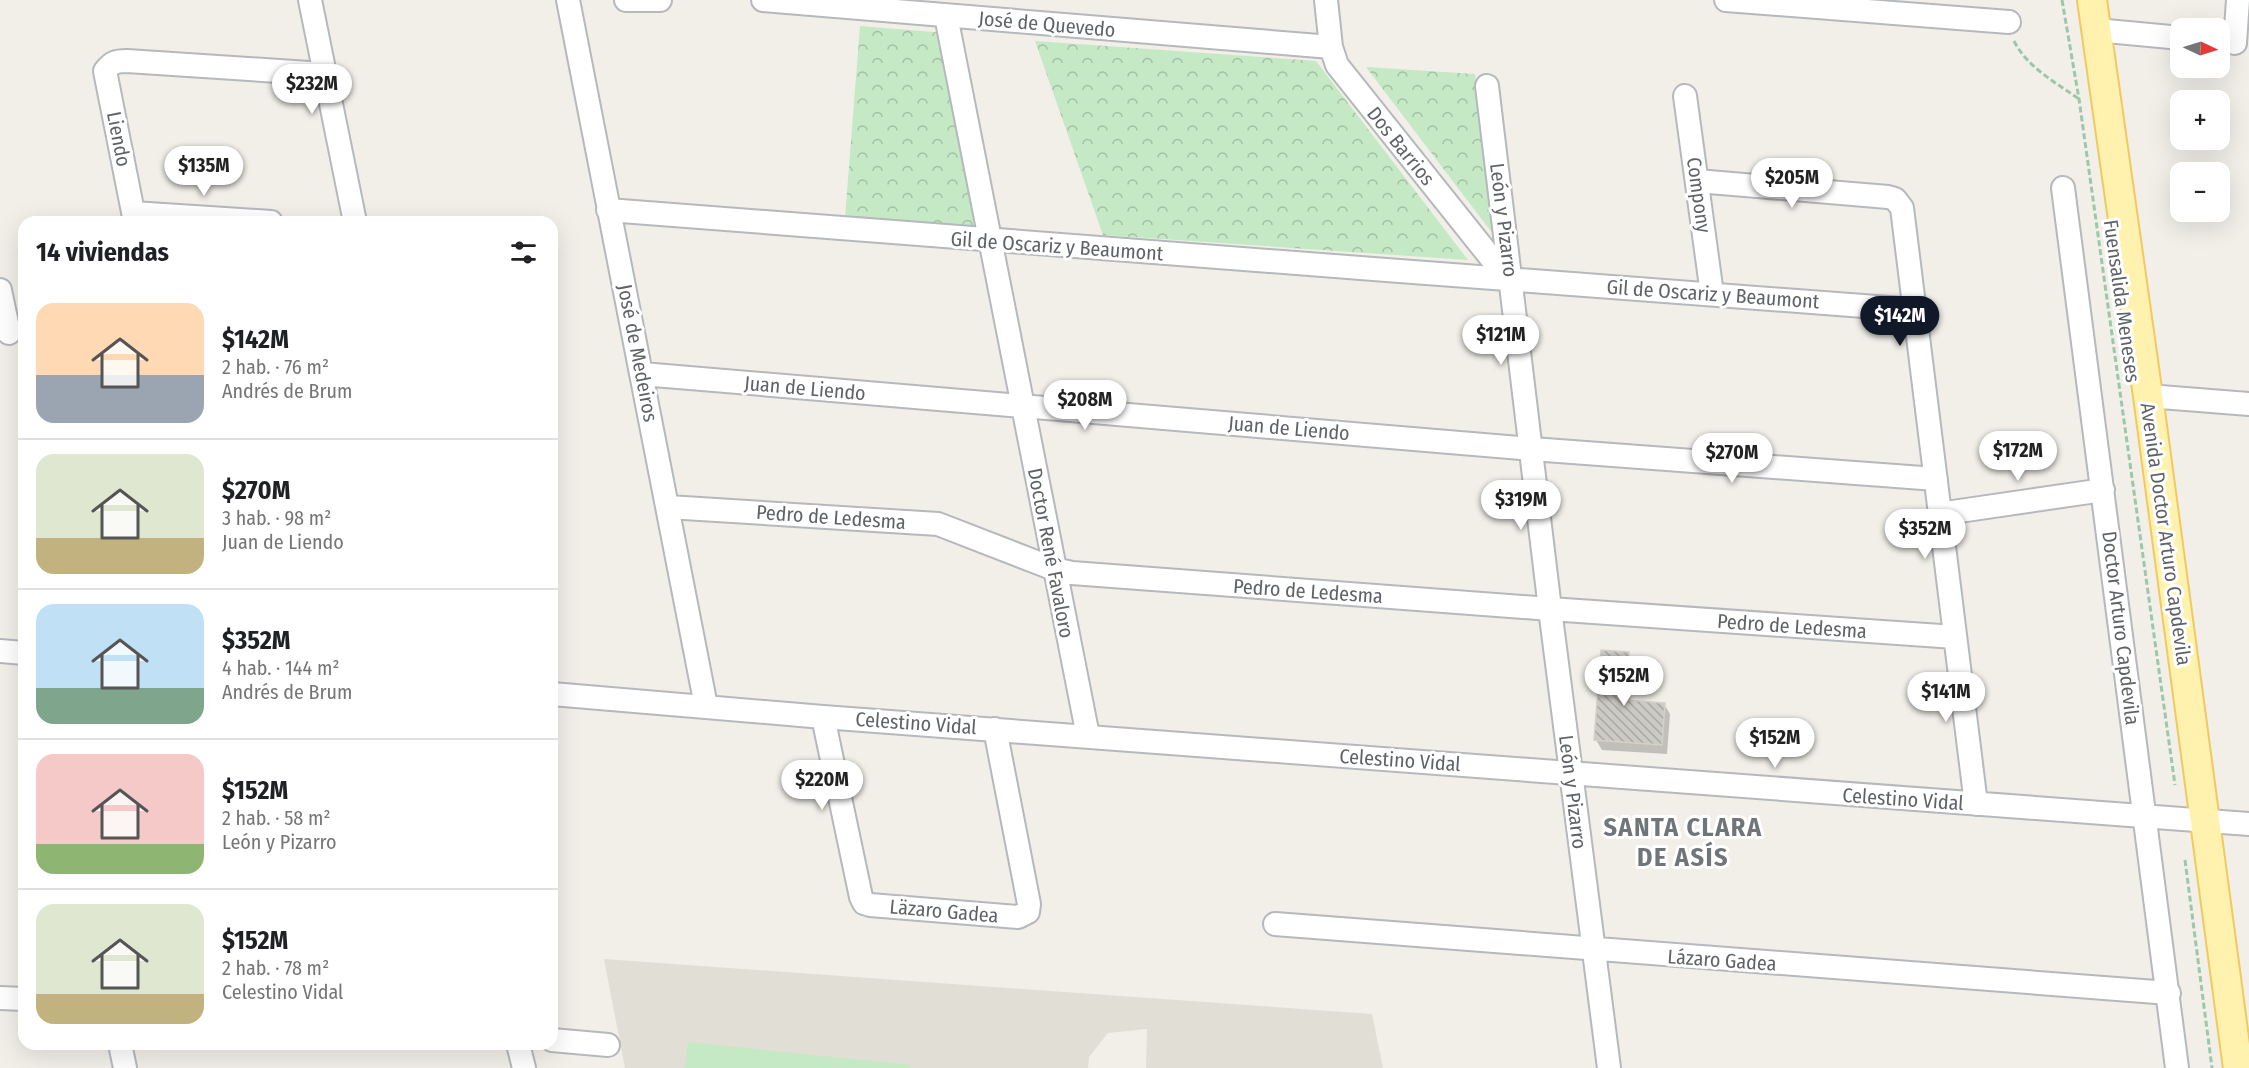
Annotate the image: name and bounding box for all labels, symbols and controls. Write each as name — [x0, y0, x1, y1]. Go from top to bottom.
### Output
street label: José de Quevedo — [978, 6, 1116, 42]
north arrow — [2170, 18, 2230, 78]
map controls — [2170, 18, 2230, 222]
pin: $232M — [270, 64, 354, 115]
text: $232M — [286, 71, 338, 95]
button: + — [2170, 90, 2230, 150]
street label: Dos Barrios — [1362, 102, 1440, 190]
street label: Liendo — [102, 109, 136, 169]
pin: $135M — [162, 146, 246, 197]
text: $135M — [178, 153, 230, 177]
street label: Compony — [1682, 156, 1716, 234]
pin: $205M — [1750, 158, 1834, 209]
street label: León y Pizarro — [1485, 162, 1523, 278]
button: − — [2170, 162, 2230, 222]
text: $205M — [1765, 165, 1819, 189]
street label: Fuensalida Meneses — [2099, 218, 2145, 384]
street label: Gil de Oscariz y Beaumont — [950, 227, 1165, 265]
icon: filters — [507, 236, 540, 269]
text: 14 viviendas — [36, 237, 169, 268]
street label: Gil de Oscariz y Beaumont — [1606, 275, 1821, 313]
street label: José de Medeiros — [613, 282, 663, 424]
pin: $142M — [1858, 296, 1942, 347]
text: $142M — [1874, 303, 1926, 327]
pin: $121M — [1459, 315, 1543, 366]
text: $121M — [1476, 322, 1526, 346]
text: $142M — [222, 324, 289, 355]
icon: home — [84, 327, 156, 399]
text: 2 hab. · 76 m² — [222, 355, 329, 379]
street label: Juan de Liendo — [743, 371, 867, 405]
text: Andrés de Brum — [222, 379, 352, 403]
pin: $208M — [1043, 380, 1127, 431]
text: $208M — [1058, 387, 1112, 411]
street label: Avenida Doctor Arturo Capdevila — [2136, 401, 2196, 667]
street label: Juan de Liendo — [1227, 411, 1351, 445]
pin: $172M — [1976, 431, 2060, 482]
pin: $270M — [1690, 433, 1774, 484]
text: $172M — [1993, 438, 2043, 462]
text: $270M — [1706, 440, 1758, 464]
street label: Doctor René Favaloro — [1023, 466, 1079, 640]
text: $270M — [222, 475, 290, 506]
icon: home — [84, 478, 156, 550]
pin: $319M — [1479, 480, 1563, 531]
text: $319M — [1495, 487, 1547, 511]
street label: Pedro de Ledesma — [755, 500, 907, 534]
text: 3 hab. · 98 m² — [222, 506, 331, 530]
pin: $352M — [1883, 509, 1967, 560]
text: $352M — [1899, 516, 1951, 540]
text: Juan de Liendo — [222, 530, 344, 554]
street label: Doctor Arturo Capdevila — [2097, 530, 2145, 726]
street label: Pedro de Ledesma — [1232, 574, 1384, 608]
street label: Pedro de Ledesma — [1716, 609, 1868, 643]
text: $352M — [222, 625, 290, 656]
icon: home — [84, 628, 156, 700]
text: 4 hab. · 144 m² — [222, 656, 339, 680]
pin: $152M — [1582, 656, 1666, 707]
text: $152M — [1599, 663, 1649, 687]
pin: $141M — [1904, 672, 1988, 723]
text: $141M — [1921, 679, 1971, 703]
text: Andrés de Brum — [222, 680, 352, 704]
street label: Celestino Vidal — [855, 707, 977, 739]
pin: $152M — [1733, 718, 1817, 769]
text: $152M — [1750, 725, 1800, 749]
street label: León y Pizarro — [1554, 734, 1592, 850]
street label: Celestino Vidal — [1339, 744, 1461, 776]
pin: $220M — [780, 760, 864, 811]
text: $220M — [795, 767, 849, 791]
text: $152M — [222, 775, 288, 806]
icon: home — [84, 778, 156, 850]
street label: Celestino Vidal — [1842, 783, 1964, 815]
text: 2 hab. · 58 m² — [222, 806, 331, 830]
district label: SANTA CLARA DE ASÍS — [1603, 812, 1763, 873]
text: León y Pizarro — [222, 830, 337, 854]
street label: Läzaro Gadea — [889, 894, 999, 928]
text: $152M — [222, 925, 288, 956]
icon: home — [84, 928, 156, 1000]
street label: Lázaro Gadea — [1667, 944, 1777, 976]
text: 2 hab. · 78 m² — [222, 956, 329, 980]
text: Celestino Vidal — [222, 980, 343, 1004]

